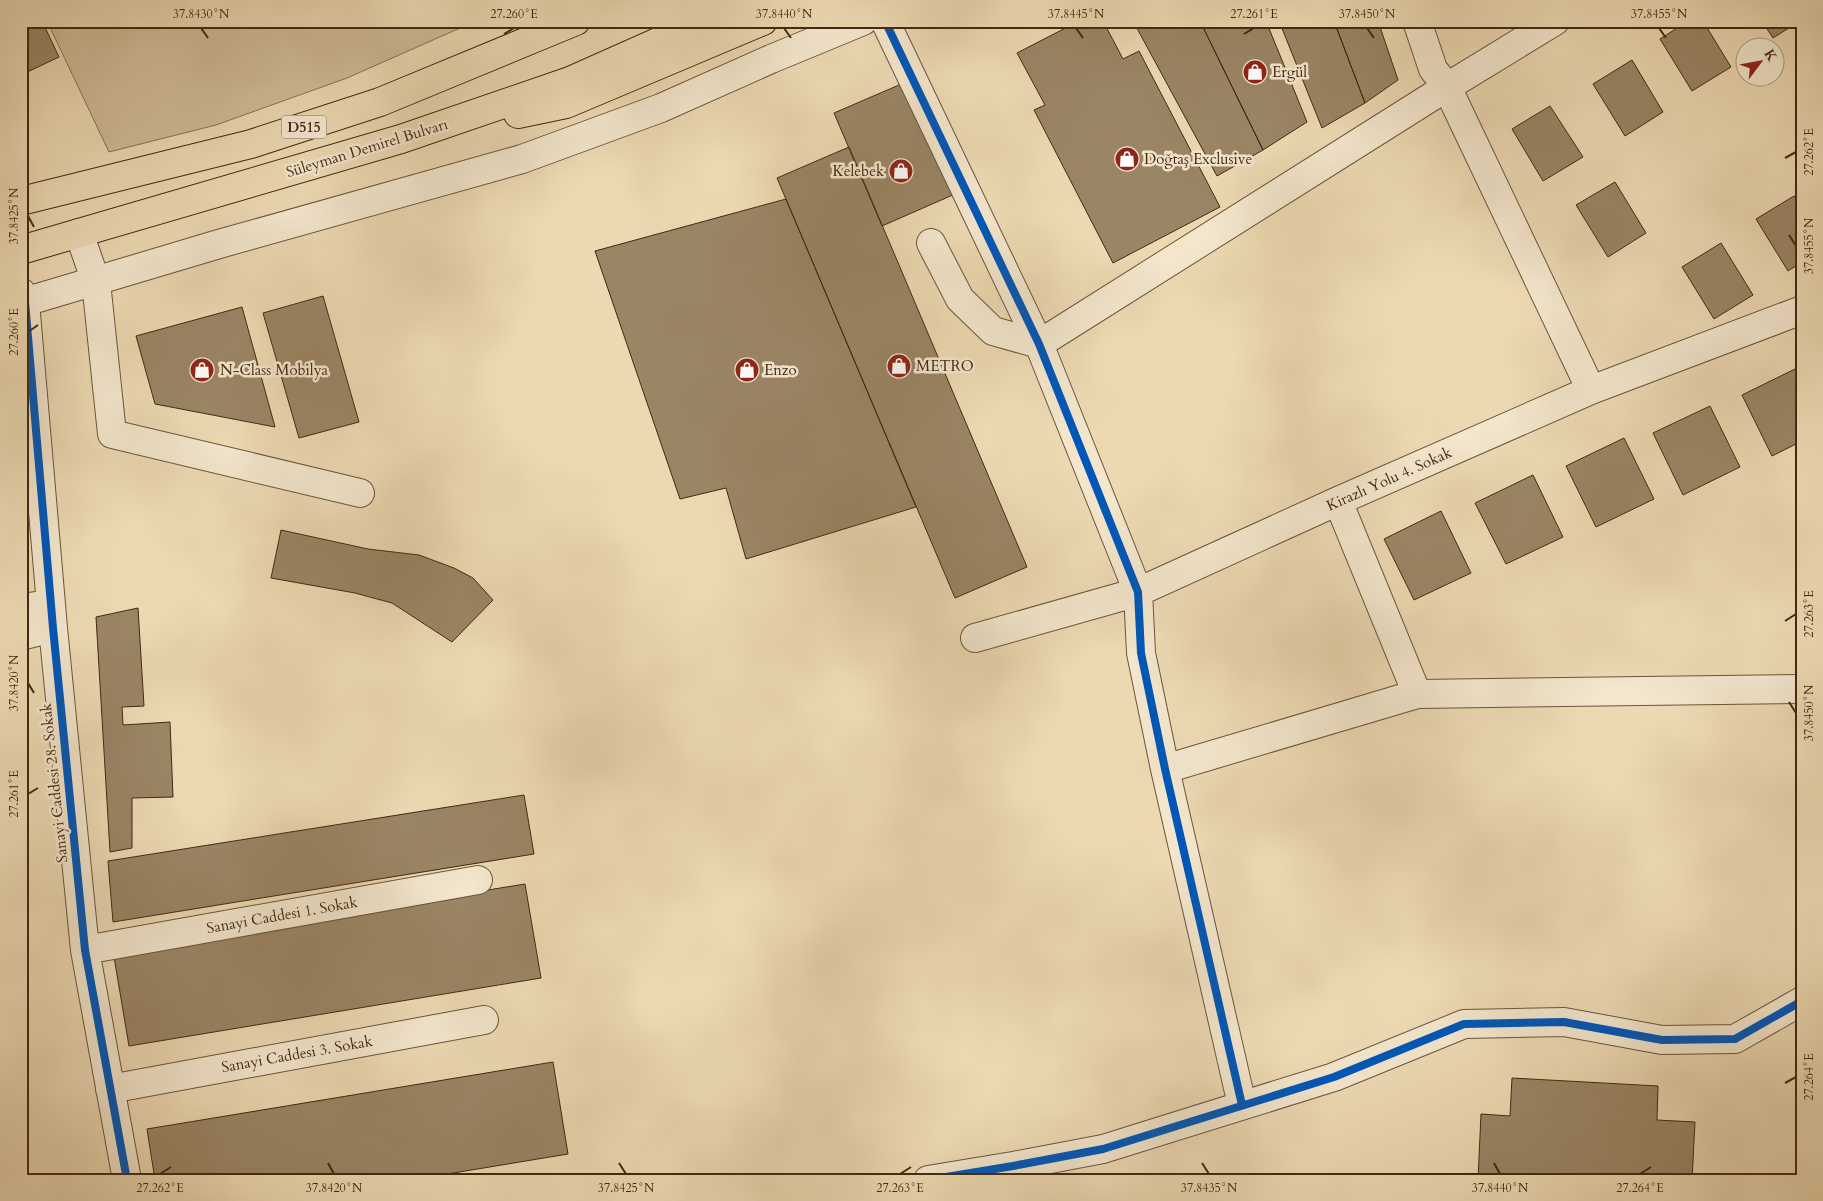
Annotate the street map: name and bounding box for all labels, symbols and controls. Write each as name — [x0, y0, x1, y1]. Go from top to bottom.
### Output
text: 37.8430°N — [173, 6, 230, 22]
text: 27.260°E — [490, 6, 538, 22]
text: 37.8440°N — [756, 6, 813, 22]
text: 37.8445°N — [1048, 6, 1105, 22]
text: 27.261°E — [1230, 6, 1278, 22]
text: 37.8450°N — [1339, 6, 1396, 22]
text: 37.8455°N — [1631, 6, 1688, 22]
north arrow — [1736, 38, 1786, 88]
text: K — [1760, 46, 1782, 66]
shop icon: Ergül — [1242, 59, 1268, 85]
place label: Ergül — [1272, 62, 1307, 82]
street label: Süleyman Demirel Bulvarı — [284, 114, 450, 182]
road number: D515 — [282, 115, 326, 138]
text: 27.262°E — [1801, 128, 1817, 176]
shop icon: Doğtaş Exclusive — [1114, 146, 1140, 172]
place label: Doğtaş Exclusive — [1144, 149, 1252, 169]
shop icon: Kelebek — [888, 158, 914, 184]
place label: Kelebek — [833, 161, 884, 181]
text: 37.8425°N — [6, 187, 22, 244]
text: 37.8455°N — [1801, 217, 1817, 274]
text: 27.260°E — [6, 308, 22, 356]
shop icon: METRO — [886, 353, 912, 379]
place label: METRO — [916, 356, 974, 376]
shop icon: N-Class Mobilya — [189, 357, 215, 383]
shop icon: Enzo — [734, 357, 760, 383]
place label: N-Class Mobilya — [220, 360, 329, 380]
place label: Enzo — [764, 360, 797, 380]
street label: Kirazlı Yolu 4. Sokak — [1323, 442, 1455, 516]
text: 27.263°E — [1801, 590, 1817, 638]
text: 37.8420°N — [6, 654, 22, 711]
text: 37.8450°N — [1801, 684, 1817, 741]
street label: Sanayi Caddesi 28. Sokak — [36, 702, 72, 864]
text: 27.261°E — [6, 770, 22, 818]
street label: Sanayi Caddesi 1. Sokak — [205, 892, 359, 938]
street label: Sanayi Caddesi 3. Sokak — [220, 1031, 374, 1077]
text: 27.264°E — [1801, 1053, 1817, 1101]
text: 27.262°E — [136, 1180, 184, 1196]
text: 37.8420°N — [306, 1180, 363, 1196]
text: 37.8425°N — [598, 1180, 655, 1196]
text: 27.263°E — [876, 1180, 924, 1196]
text: 37.8435°N — [1181, 1180, 1238, 1196]
text: 37.8440°N — [1472, 1180, 1529, 1196]
text: 27.264°E — [1616, 1180, 1664, 1196]

